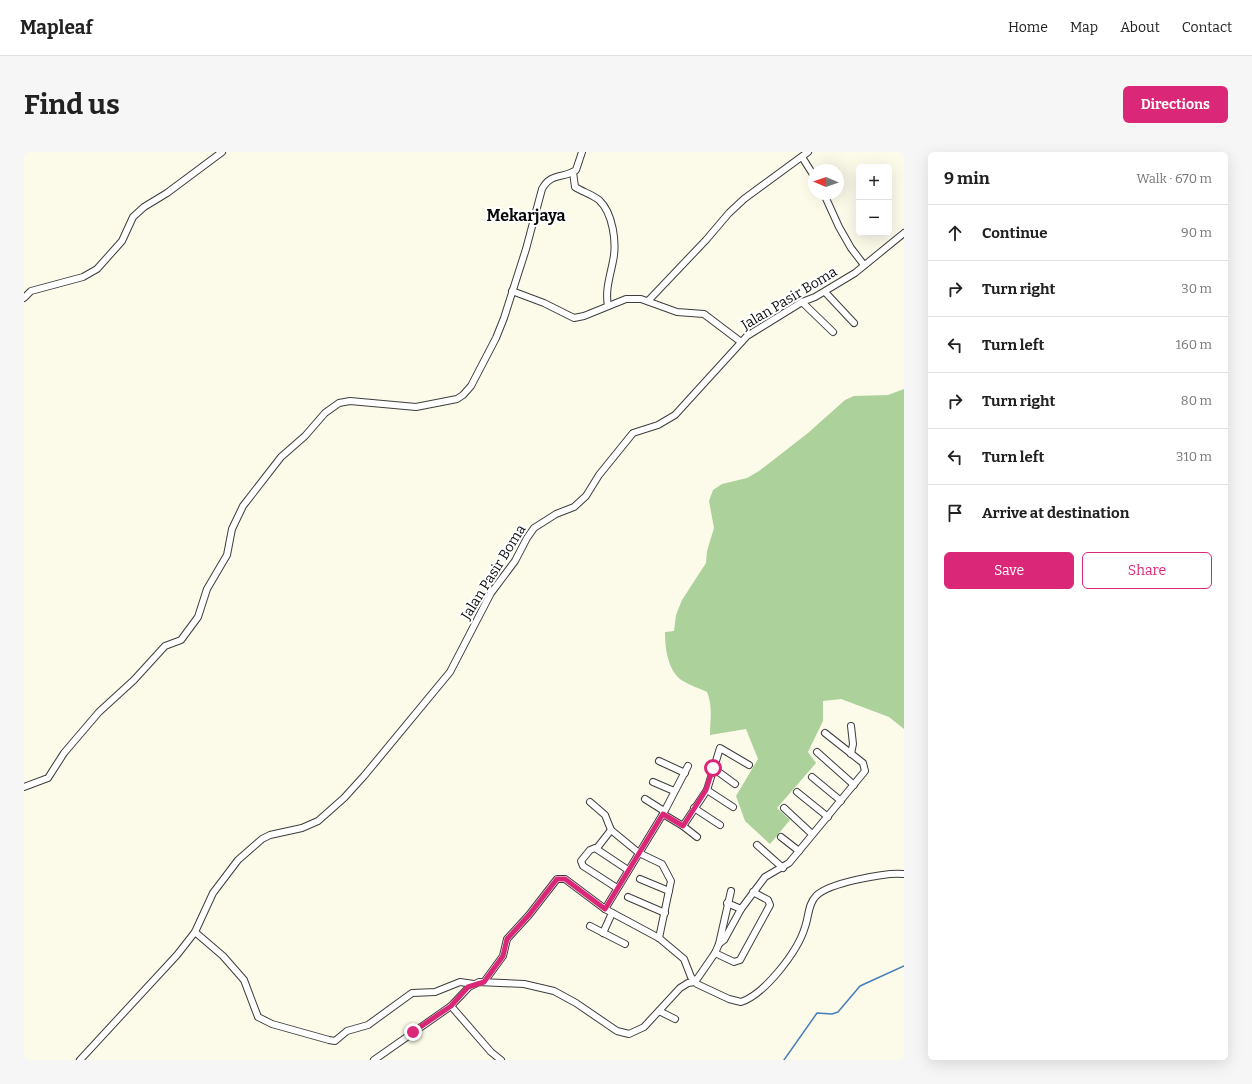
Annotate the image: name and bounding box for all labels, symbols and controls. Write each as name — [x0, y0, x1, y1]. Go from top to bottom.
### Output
text: Mapleaf — [20, 16, 93, 39]
text: Home — [1008, 19, 1048, 36]
text: Map — [1070, 19, 1098, 36]
text: About — [1120, 19, 1160, 36]
text: Contact — [1182, 19, 1232, 36]
button: Directions — [1123, 86, 1228, 123]
text: Find us — [24, 88, 120, 121]
north arrow — [808, 164, 844, 200]
map controls — [856, 164, 892, 236]
button: + — [856, 164, 892, 200]
text: 9 min — [944, 168, 990, 189]
text: Walk · 670 m — [1137, 171, 1212, 186]
button: − — [856, 200, 892, 236]
district label: Mekarjaya — [486, 206, 566, 225]
icon: ahead — [944, 222, 966, 244]
text: Continue — [982, 224, 1048, 242]
text: 90 m — [1181, 225, 1212, 240]
street label: Jalan Pasir Boma — [737, 263, 840, 334]
icon: right — [944, 278, 966, 300]
text: Turn right — [982, 280, 1055, 298]
text: 30 m — [1181, 281, 1212, 296]
icon: left — [944, 334, 966, 356]
text: Turn left — [982, 336, 1044, 354]
text: 160 m — [1176, 337, 1212, 352]
icon: right — [944, 390, 966, 412]
text: Turn right — [982, 392, 1055, 410]
text: 80 m — [1181, 393, 1212, 408]
icon: left — [944, 446, 966, 468]
text: Turn left — [982, 448, 1044, 466]
text: 310 m — [1176, 449, 1212, 464]
icon: arrive — [944, 502, 966, 524]
text: Arrive at destination — [982, 504, 1129, 522]
street label: Jalan Pasir Boma — [457, 521, 530, 624]
button: Save — [944, 552, 1074, 589]
button: Share — [1082, 552, 1212, 589]
route start — [704, 759, 722, 777]
route end — [404, 1023, 422, 1041]

